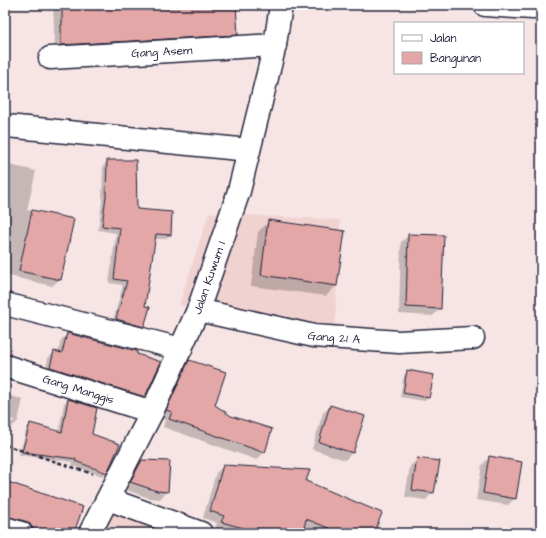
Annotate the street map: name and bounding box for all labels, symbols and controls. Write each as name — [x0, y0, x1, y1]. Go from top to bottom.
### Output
legend — [394, 22, 524, 74]
text: Jalan — [430, 30, 456, 47]
street label: Gang Asem — [131, 42, 193, 62]
text: Bangunan — [430, 50, 481, 68]
street label: Jalan Kuwum 1 — [189, 239, 230, 317]
street label: Gang 21 A — [306, 327, 361, 348]
street label: Gang Manggis — [41, 370, 116, 409]

